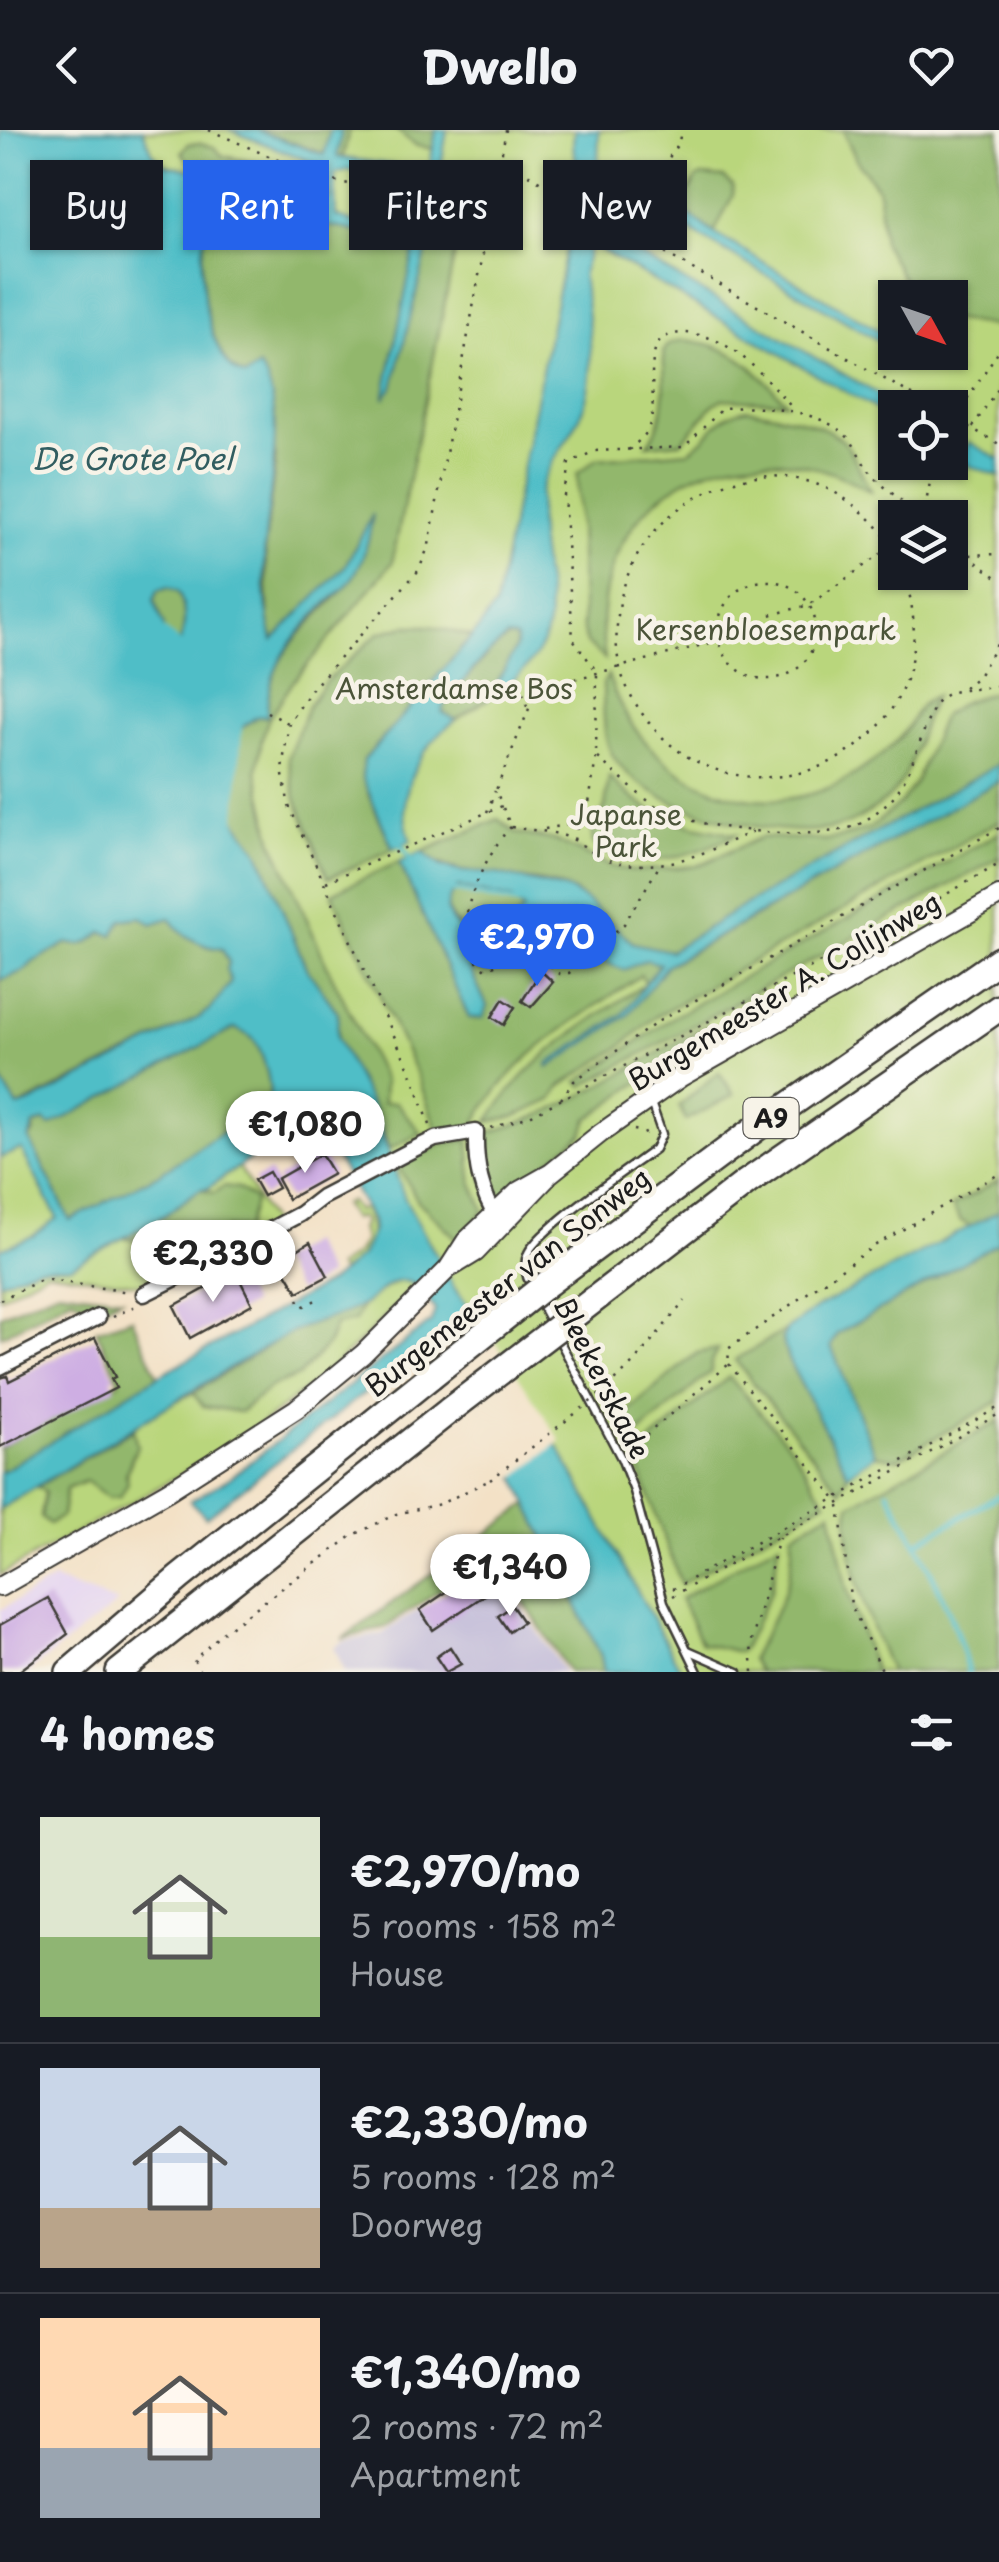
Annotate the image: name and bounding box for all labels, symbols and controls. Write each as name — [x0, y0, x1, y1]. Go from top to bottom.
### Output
text: Dwello — [422, 31, 577, 99]
icon: back — [40, 38, 95, 93]
icon: heart — [904, 38, 959, 93]
chip: Buy — [30, 160, 163, 250]
chip: Rent — [183, 160, 329, 250]
chip: Filters — [349, 160, 523, 250]
chip: New — [543, 160, 687, 250]
north arrow — [878, 280, 968, 370]
map controls — [878, 280, 968, 590]
button: locate — [878, 390, 968, 480]
water label: De Grote Poel — [31, 435, 238, 480]
button: layers — [878, 500, 968, 590]
park label: Kersenbloesempark — [636, 607, 896, 650]
park label: Amsterdamse Bos — [335, 666, 573, 709]
park label: Japanse Park — [570, 792, 682, 867]
street label: Burgemeester A. Colijnweg — [620, 879, 948, 1101]
pin: €2,970 — [456, 904, 618, 989]
text: €2,970 — [479, 912, 595, 960]
pin: €1,080 — [224, 1091, 386, 1176]
road number: A9 — [744, 1098, 798, 1138]
text: €1,080 — [248, 1099, 362, 1147]
street label: Burgemeester van Sonweg — [355, 1156, 659, 1406]
pin: €2,330 — [132, 1220, 294, 1305]
text: €2,330 — [153, 1228, 274, 1276]
street label: Bleekerskade — [544, 1288, 662, 1466]
pin: €1,340 — [429, 1534, 591, 1619]
text: €1,340 — [452, 1542, 568, 1590]
text: 4 homes — [40, 1701, 215, 1764]
icon: filters — [904, 1705, 959, 1760]
text: €2,970/mo — [350, 1838, 580, 1901]
icon: home — [120, 1857, 240, 1977]
text: 5 rooms · 158 m² — [350, 1901, 617, 1949]
text: House — [350, 1949, 444, 1997]
text: €2,330/mo — [350, 2089, 588, 2152]
icon: home — [120, 2108, 240, 2228]
text: 5 rooms · 128 m² — [350, 2152, 616, 2200]
text: Doorweg — [350, 2200, 484, 2248]
text: €1,340/mo — [350, 2339, 581, 2402]
icon: home — [120, 2358, 240, 2478]
text: 2 rooms · 72 m² — [350, 2402, 604, 2450]
text: Apartment — [350, 2450, 521, 2498]

